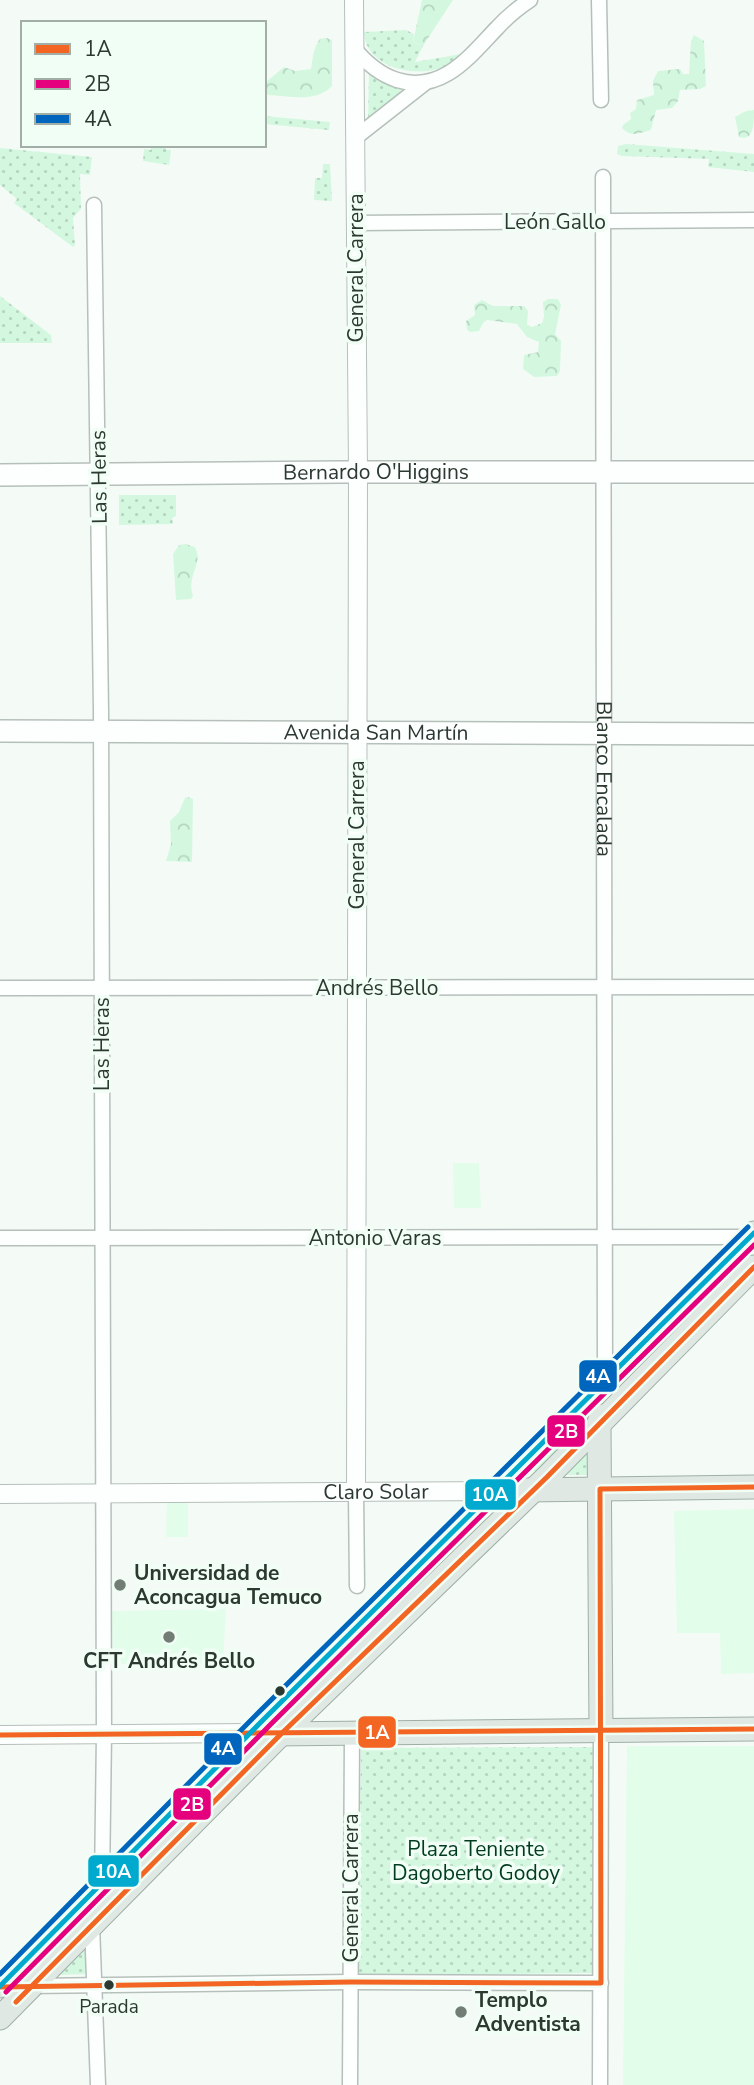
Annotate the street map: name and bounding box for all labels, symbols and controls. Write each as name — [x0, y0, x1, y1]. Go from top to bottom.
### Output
legend — [21, 21, 266, 147]
text: 1A — [84, 35, 112, 63]
text: 2B — [84, 70, 111, 98]
text: 4A — [84, 105, 112, 133]
street label: General Carrera — [342, 193, 370, 343]
street label: León Gallo — [504, 208, 606, 236]
street label: Las Heras — [84, 430, 114, 524]
street label: Bernardo O'Higgins — [283, 458, 469, 487]
street label: Blanco Encalada — [590, 701, 618, 857]
street label: Avenida San Martín — [283, 718, 469, 747]
street label: General Carrera — [343, 760, 371, 910]
street label: Andrés Bello — [316, 974, 438, 1002]
street label: Las Heras — [88, 997, 116, 1091]
street label: Antonio Varas — [308, 1224, 442, 1252]
line badge: 4A — [578, 1359, 618, 1393]
text: 4A — [585, 1364, 612, 1390]
line badge: 2B — [546, 1414, 586, 1448]
text: 2B — [554, 1419, 578, 1445]
street label: Claro Solar — [323, 1477, 429, 1506]
line badge: 10A — [464, 1478, 517, 1511]
text: 10A — [472, 1482, 509, 1508]
place label: Universidad de Aconcagua Temuco — [134, 1559, 322, 1611]
marker: Universidad de Aconcagua Temuco — [112, 1577, 128, 1593]
marker: CFT Andrés Bello — [161, 1629, 177, 1645]
place label: CFT Andrés Bello — [83, 1647, 255, 1675]
unlabelled marker — [273, 1684, 287, 1698]
line badge: 1A — [357, 1715, 397, 1749]
text: 1A — [364, 1720, 391, 1746]
line badge: 4A — [203, 1732, 243, 1766]
text: 4A — [210, 1736, 237, 1762]
line badge: 2B — [172, 1787, 212, 1821]
text: 2B — [180, 1792, 204, 1818]
street label: General Carrera — [337, 1813, 365, 1963]
park label: Plaza Teniente Dagoberto Godoy — [392, 1835, 560, 1887]
line badge: 10A — [87, 1854, 140, 1888]
text: 10A — [95, 1859, 132, 1885]
marker: Parada — [102, 1978, 116, 1992]
place label: Templo Adventista — [475, 1986, 581, 2038]
place label: Parada — [79, 1994, 139, 2020]
marker: Templo Adventista — [453, 2004, 469, 2020]

